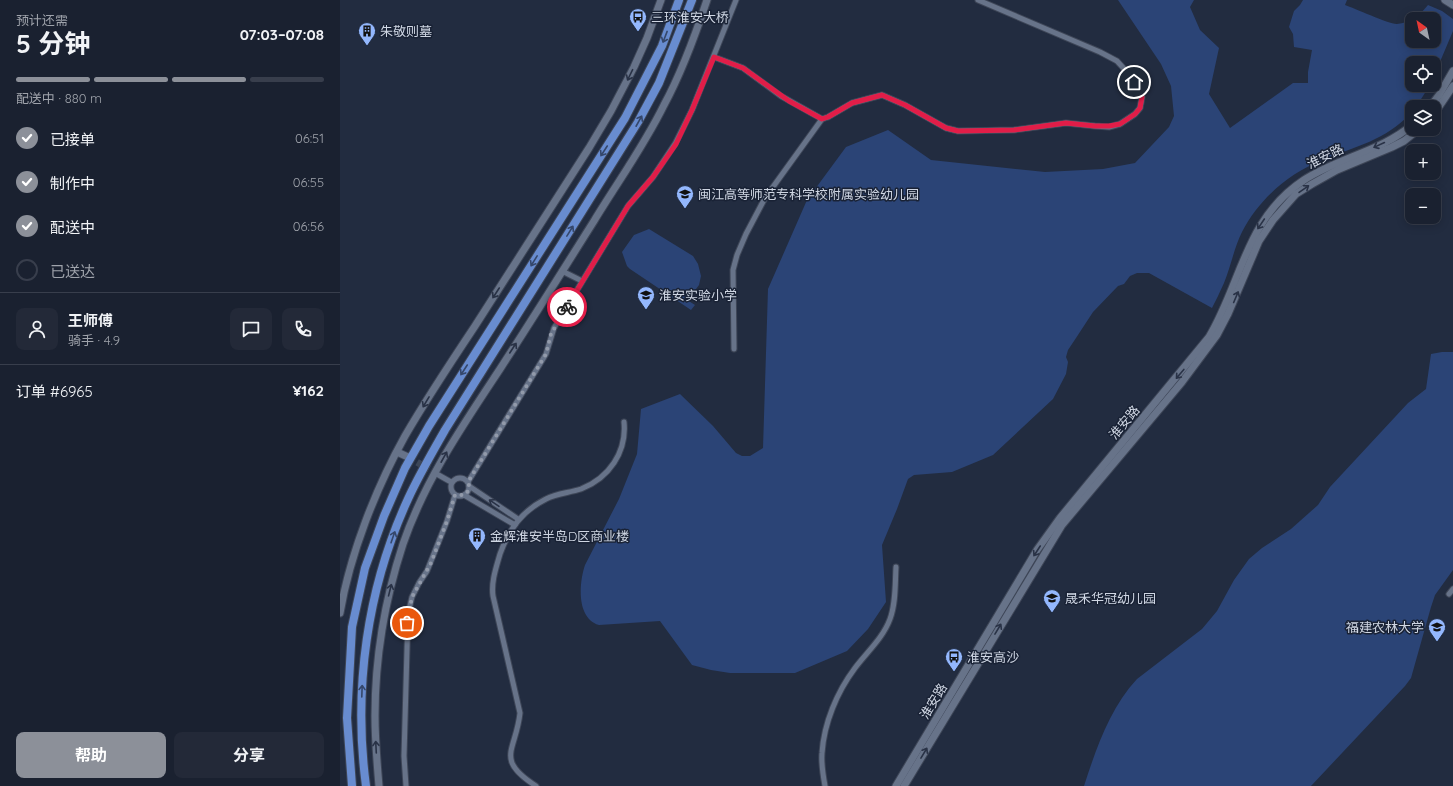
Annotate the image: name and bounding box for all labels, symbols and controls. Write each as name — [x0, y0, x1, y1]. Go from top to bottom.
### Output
bus stop icon: 三环淮安大桥 — [628, 7, 648, 32]
place label: 三环淮安大桥 — [651, 9, 729, 25]
text: 预计还需 — [16, 12, 68, 28]
north arrow — [1405, 12, 1441, 48]
map controls — [1405, 12, 1441, 224]
building icon: 朱敬则墓 — [357, 21, 377, 46]
place label: 朱敬则墓 — [380, 23, 432, 39]
text: 07:03–07:08 — [240, 25, 324, 44]
text: 5 分钟 — [16, 27, 90, 60]
one-way arrow — [661, 30, 669, 42]
button: locate — [1405, 56, 1441, 92]
pin — [1117, 65, 1151, 99]
one-way arrow — [626, 69, 633, 81]
icon: home — [1123, 71, 1145, 93]
text: 配送中 · 880 m — [16, 90, 102, 106]
button: layers — [1405, 100, 1441, 136]
one-way arrow — [635, 115, 643, 127]
icon: check — [16, 127, 38, 149]
text: 已接单 — [50, 130, 95, 149]
text: 06:51 — [295, 130, 324, 146]
street label: 淮安路 — [1304, 140, 1346, 172]
one-way arrow — [1373, 142, 1385, 149]
button: + — [1405, 144, 1441, 180]
one-way arrow — [600, 145, 608, 157]
icon: check — [16, 171, 38, 193]
text: 制作中 — [50, 174, 95, 193]
text: 06:55 — [293, 174, 324, 190]
school or university icon: 闽江高等师范专科学校附属实验幼儿园 — [675, 184, 695, 209]
one-way arrow — [1298, 185, 1309, 193]
place label: 闽江高等师范专科学校附属实验幼儿园 — [698, 186, 919, 202]
button: − — [1405, 188, 1441, 224]
icon: check — [16, 215, 38, 237]
text: 配送中 — [50, 218, 95, 237]
text: 06:56 — [293, 218, 324, 234]
one-way arrow — [1257, 218, 1265, 230]
one-way arrow — [566, 226, 575, 237]
one-way arrow — [530, 255, 538, 267]
text: 已送达 — [50, 262, 95, 281]
school or university icon: 淮安实验小学 — [636, 285, 656, 310]
one-way arrow — [492, 287, 500, 298]
courier — [547, 287, 587, 327]
place label: 淮安实验小学 — [659, 287, 737, 303]
one-way arrow — [1232, 291, 1240, 303]
icon: bike — [556, 296, 578, 318]
button: person — [16, 308, 58, 350]
button: chat — [230, 308, 272, 350]
button: phone — [282, 308, 324, 350]
text: 王师傅 — [68, 311, 113, 330]
text: 骑手 · 4.9 — [68, 332, 120, 348]
one-way arrow — [509, 342, 517, 353]
one-way arrow — [460, 364, 468, 376]
one-way arrow — [1175, 368, 1184, 379]
text: ¥162 — [292, 381, 324, 400]
text: 订单 #6965 — [16, 382, 93, 401]
one-way arrow — [421, 396, 429, 408]
street label: 淮安路 — [1105, 402, 1143, 442]
one-way arrow — [440, 451, 448, 463]
one-way arrow — [488, 498, 499, 507]
building icon: 金辉淮安半岛D区商业楼 — [467, 526, 487, 551]
place label: 金辉淮安半岛D区商业楼 — [490, 528, 629, 544]
one-way arrow — [390, 531, 397, 544]
one-way arrow — [1033, 545, 1041, 556]
one-way arrow — [387, 584, 395, 597]
school or university icon: 晟禾华冠幼儿园 — [1042, 588, 1062, 613]
place label: 晟禾华冠幼儿园 — [1065, 590, 1156, 606]
pin — [390, 606, 424, 640]
icon: bag — [396, 612, 418, 634]
school or university icon: 福建农林大学 — [1427, 617, 1447, 642]
place label: 福建农林大学 — [1346, 619, 1424, 635]
one-way arrow — [995, 623, 1003, 635]
bus stop icon: 淮安高沙 — [944, 647, 964, 672]
place label: 淮安高沙 — [967, 649, 1019, 665]
street label: 淮安路 — [916, 680, 950, 722]
one-way arrow — [358, 685, 366, 698]
button: 帮助 — [16, 732, 166, 778]
button: 分享 — [174, 732, 324, 778]
one-way arrow — [372, 741, 380, 754]
one-way arrow — [920, 748, 928, 759]

